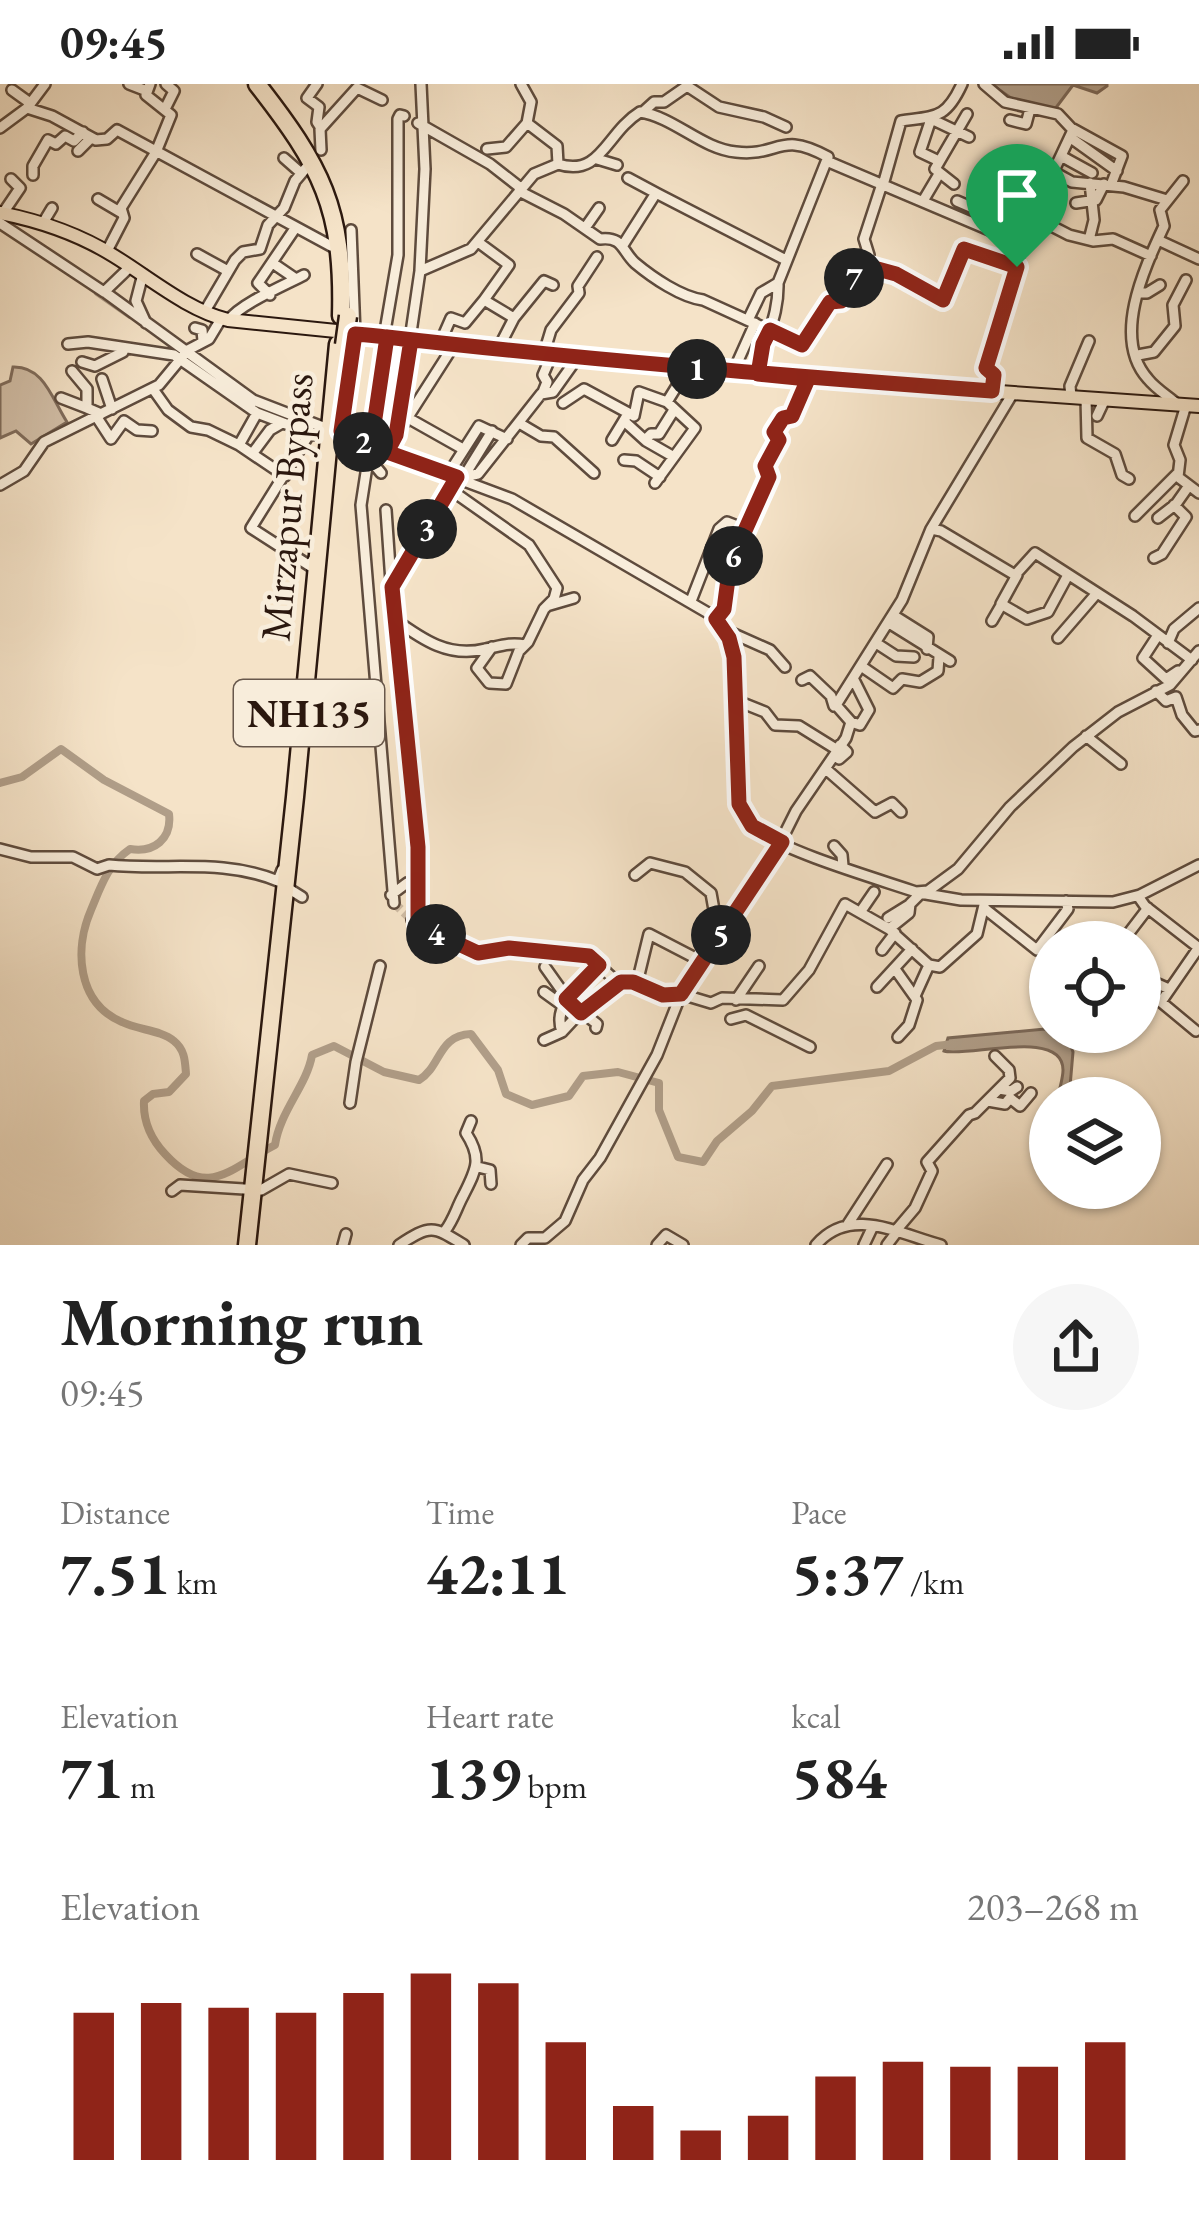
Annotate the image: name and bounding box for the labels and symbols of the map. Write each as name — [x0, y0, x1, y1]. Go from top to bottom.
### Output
pin — [966, 144, 1068, 267]
pin: 7 — [824, 248, 884, 308]
pin: 1 — [667, 339, 727, 399]
street label: Mirzapur Bypass — [247, 371, 326, 643]
pin: 2 — [333, 412, 393, 472]
pin: 3 — [397, 499, 457, 559]
pin: 6 — [703, 526, 763, 586]
road number: NH135 — [234, 680, 384, 746]
pin: 4 — [406, 904, 466, 964]
pin: 5 — [691, 905, 751, 965]

